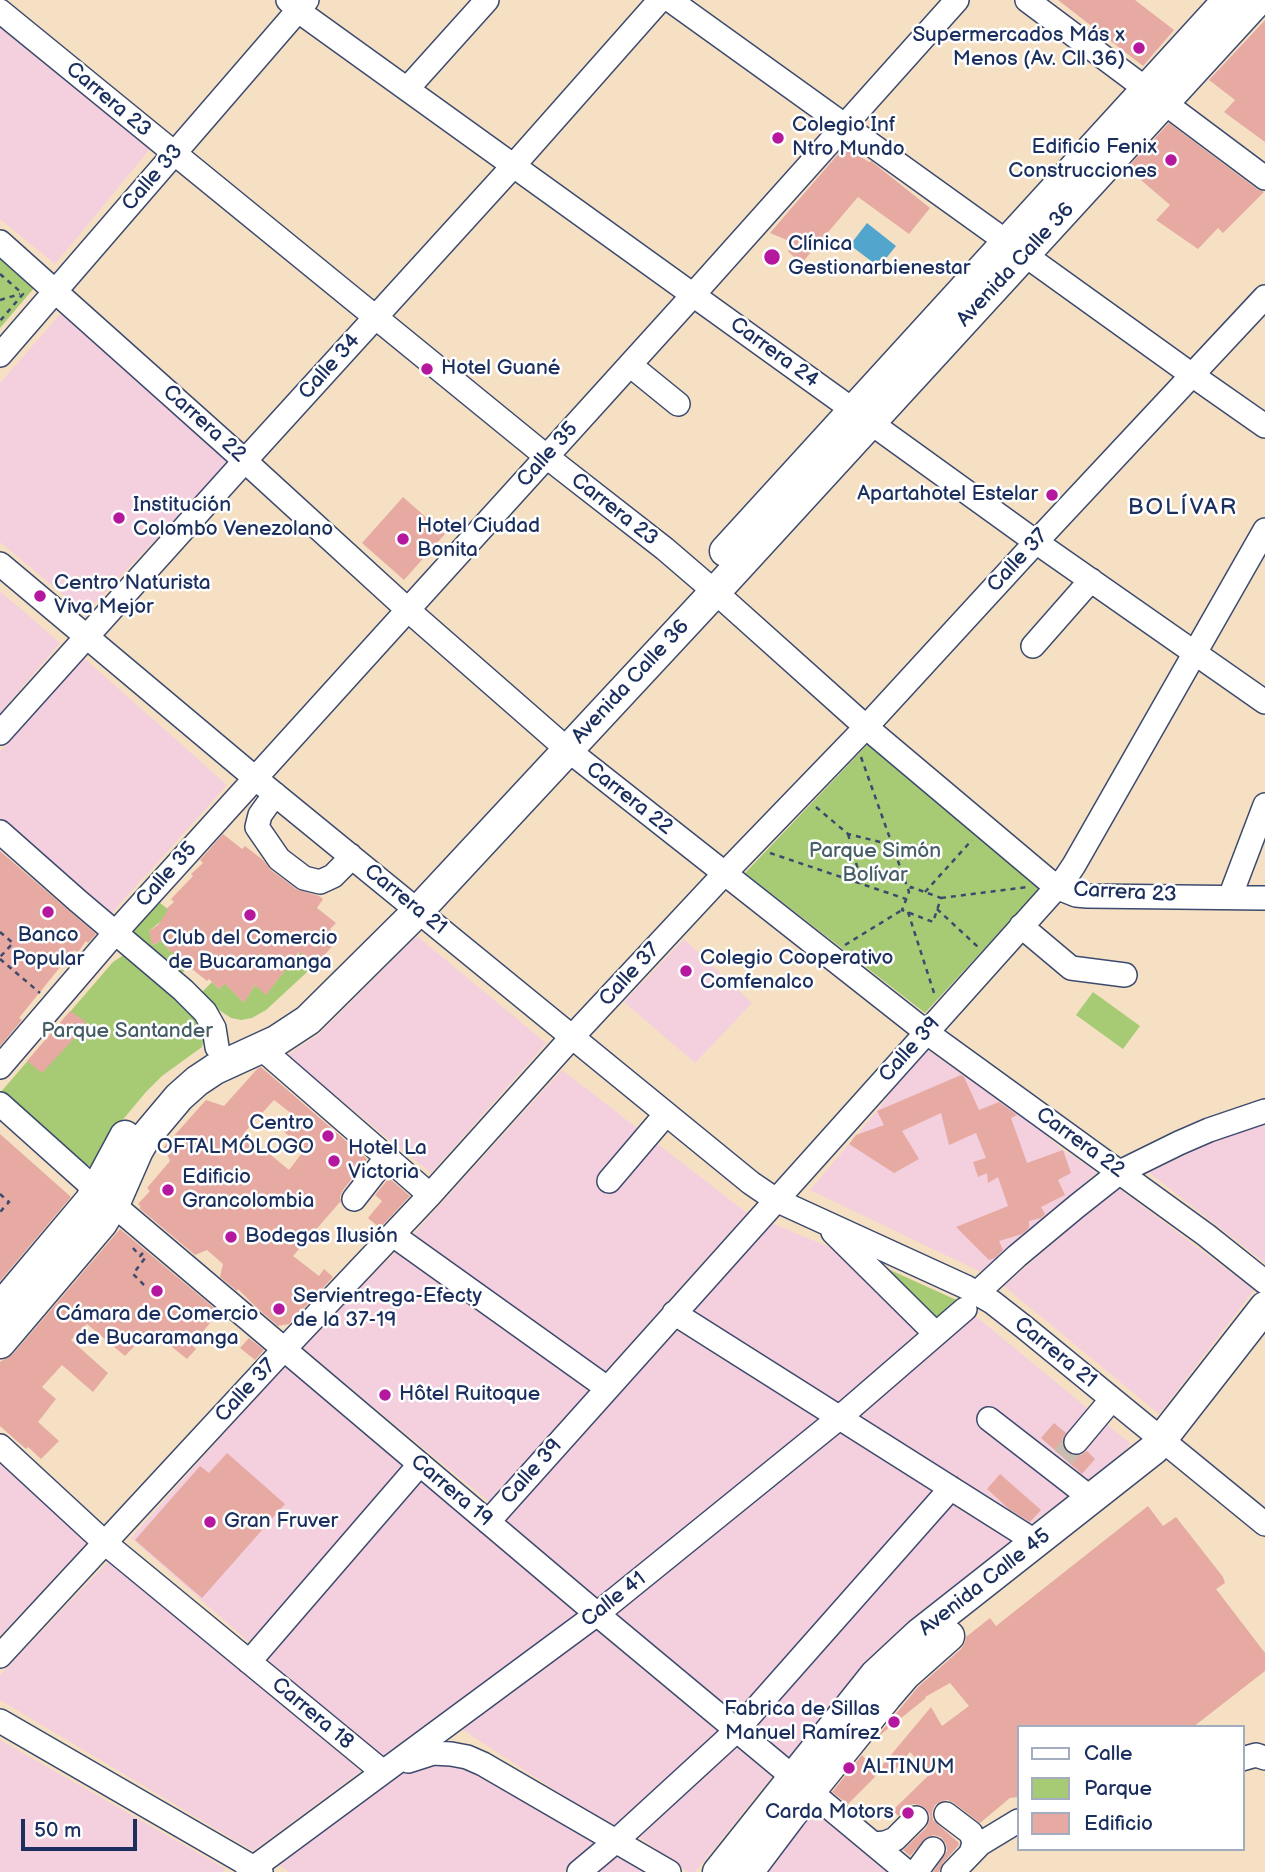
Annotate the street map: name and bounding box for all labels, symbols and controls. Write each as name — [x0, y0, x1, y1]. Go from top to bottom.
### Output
place label: Supermercados Más x Menos (Av. Cll 36) — [912, 23, 1125, 73]
marker: Supermercados Más x Menos (Av. Cll 36) — [1131, 40, 1147, 56]
street label: Carrera 23 — [60, 57, 156, 143]
place label: Colegio Inf Ntro Mundo — [792, 113, 905, 163]
marker: Colegio Inf Ntro Mundo — [770, 130, 786, 146]
place label: Edificio Fenix Construcciones — [1008, 135, 1157, 185]
street label: Calle 33 — [117, 140, 189, 216]
marker: Edificio Fenix Construcciones — [1163, 152, 1179, 168]
street label: Avenida Calle 36 — [952, 198, 1080, 332]
place label: Clínica Gestionarbienestar — [788, 232, 970, 282]
marker: Clínica Gestionarbienestar — [762, 247, 782, 267]
street label: Carrera 24 — [725, 312, 823, 394]
street label: Calle 34 — [294, 329, 366, 405]
place label: Hotel Guané — [441, 356, 560, 382]
marker: Hotel Guané — [419, 361, 435, 377]
street label: Carrera 22 — [157, 380, 251, 468]
street label: Calle 35 — [512, 417, 584, 493]
street label: Carrera 23 — [565, 468, 663, 552]
place label: Apartahotel Estelar — [857, 482, 1038, 508]
marker: Apartahotel Estelar — [1044, 487, 1060, 503]
place label: Institución Colombo Venezolano — [133, 493, 333, 543]
district label: BOLÍVAR — [1129, 494, 1237, 522]
marker: Institución Colombo Venezolano — [111, 510, 127, 526]
place label: Hotel Ciudad Bonita — [417, 514, 540, 564]
street label: Calle 37 — [982, 524, 1054, 598]
marker: Hotel Ciudad Bonita — [395, 531, 411, 547]
place label: Centro Naturista Viva Mejor — [54, 571, 211, 621]
marker: Centro Naturista Viva Mejor — [32, 588, 48, 604]
street label: Avenida Calle 36 — [567, 615, 695, 749]
street label: Carrera 22 — [580, 757, 678, 841]
street label: Calle 35 — [131, 837, 203, 913]
park label: Parque Simón Bolívar — [809, 839, 941, 889]
street label: Carrera 21 — [359, 859, 451, 941]
street label: Carrera 23 — [1073, 878, 1177, 908]
marker: Banco Popular — [40, 904, 56, 920]
marker: Club del Comercio de Bucaramanga — [242, 907, 258, 923]
place label: Banco Popular — [12, 923, 84, 973]
place label: Club del Comercio de Bucaramanga — [162, 926, 338, 976]
street label: Calle 37 — [594, 938, 666, 1012]
place label: Colegio Cooperativo Comfenalco — [700, 946, 893, 996]
marker: Colegio Cooperativo Comfenalco — [678, 963, 694, 979]
street label: Calle 39 — [874, 1012, 946, 1088]
park label: Parque Santander — [41, 1019, 213, 1045]
street label: Carrera 22 — [1031, 1102, 1129, 1184]
place label: Centro OFTALMÓLOGO — [157, 1111, 314, 1161]
marker: Centro OFTALMÓLOGO — [320, 1128, 336, 1144]
place label: Hotel La Victoria — [348, 1136, 427, 1186]
marker: Hotel La Victoria — [326, 1153, 342, 1169]
place label: Edificio Grancolombia — [182, 1165, 314, 1215]
marker: Edificio Grancolombia — [160, 1182, 176, 1198]
place label: Bodegas Ilusión — [245, 1224, 398, 1250]
marker: Bodegas Ilusión — [223, 1229, 239, 1245]
marker: Cámara de Comercio de Bucaramanga — [149, 1283, 165, 1299]
place label: Servientrega-Efecty de la 37-19 — [293, 1284, 482, 1334]
marker: Servientrega-Efecty de la 37-19 — [271, 1301, 287, 1317]
place label: Cámara de Comercio de Bucaramanga — [56, 1302, 258, 1352]
street label: Carrera 21 — [1009, 1312, 1101, 1394]
street label: Calle 37 — [210, 1354, 282, 1428]
place label: Hôtel Ruitoque — [399, 1382, 540, 1408]
marker: Hôtel Ruitoque — [377, 1387, 393, 1403]
street label: Calle 39 — [496, 1434, 568, 1510]
street label: Carrera 19 — [405, 1450, 497, 1532]
place label: Gran Fruver — [224, 1509, 338, 1535]
marker: Gran Fruver — [202, 1514, 218, 1530]
street label: Avenida Calle 45 — [914, 1524, 1056, 1642]
street label: Calle 41 — [577, 1567, 651, 1633]
street label: Carrera 18 — [266, 1672, 358, 1756]
place label: Fabrica de Sillas Manuel Ramírez — [724, 1697, 880, 1747]
marker: Fabrica de Sillas Manuel Ramírez — [886, 1714, 902, 1730]
legend — [1016, 1725, 1244, 1851]
text: Calle — [1084, 1741, 1133, 1766]
place label: ALTINUM — [863, 1755, 955, 1781]
marker: ALTINUM — [841, 1760, 857, 1776]
text: Parque — [1084, 1776, 1152, 1801]
place label: Carda Motors — [765, 1800, 894, 1826]
marker: Carda Motors — [900, 1805, 916, 1821]
scale bar — [24, 1806, 140, 1850]
text: Edificio — [1084, 1811, 1153, 1836]
text: 50 m — [34, 1818, 81, 1843]

